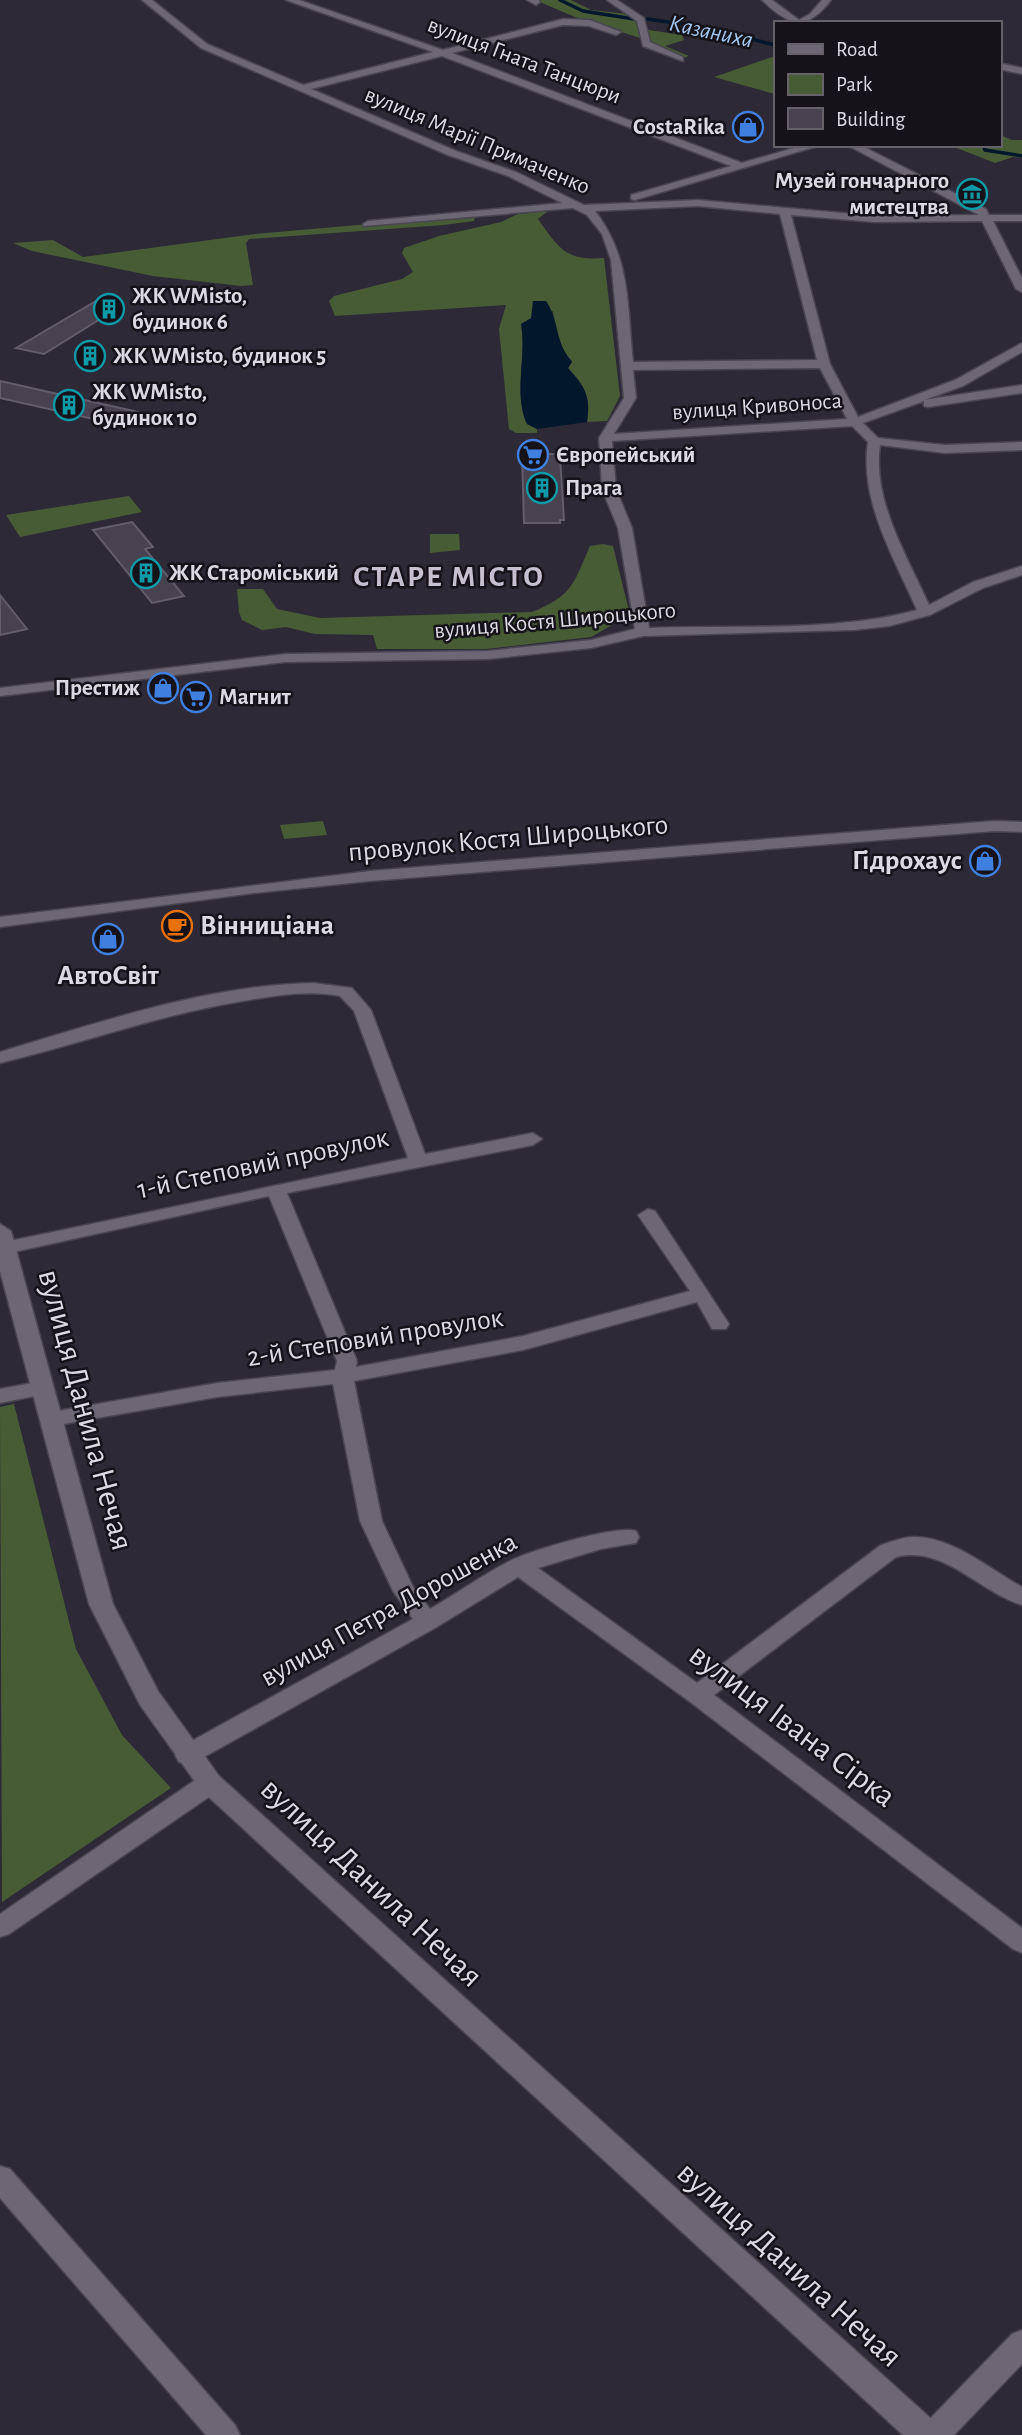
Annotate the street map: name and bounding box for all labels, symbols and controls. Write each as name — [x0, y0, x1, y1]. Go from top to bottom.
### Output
water label: Казаниха — [667, 11, 755, 53]
street label: вулиця Гната Танцюри — [424, 13, 624, 109]
legend — [774, 21, 1001, 147]
text: Road — [836, 39, 878, 60]
text: Park — [836, 74, 873, 95]
street label: вулиця Марії Примаченко — [361, 83, 593, 199]
text: Building — [836, 109, 906, 130]
shop icon: CostaRika — [731, 110, 765, 144]
place label: CostaRika — [633, 116, 725, 139]
place label: Музей гончарного мистецтва — [775, 170, 949, 219]
museum icon: Музей гончарного мистецтва — [955, 177, 989, 211]
place label: ЖК WMisto, будинок 6 — [132, 285, 247, 334]
building icon: ЖК WMisto, будинок 6 — [92, 292, 126, 326]
building icon: ЖК WMisto, будинок 5 — [73, 339, 107, 373]
place label: ЖК WMisto, будинок 5 — [113, 345, 326, 368]
place label: ЖК WMisto, будинок 10 — [92, 381, 207, 430]
building icon: ЖК WMisto, будинок 10 — [52, 388, 86, 422]
street label: вулиця Кривоноса — [671, 390, 843, 424]
supermarket icon: Європейський — [516, 438, 550, 472]
place label: Європейський — [556, 444, 695, 467]
building icon: Прага — [525, 471, 559, 505]
place label: Прага — [565, 477, 622, 500]
building icon: ЖК Староміський — [129, 556, 163, 590]
place label: ЖК Староміський — [169, 562, 339, 585]
district label: СТАРЕ МІСТО — [353, 562, 545, 592]
street label: вулиця Костя Широцького — [433, 599, 677, 643]
shop icon: Престиж — [146, 671, 180, 705]
place label: Престиж — [55, 677, 141, 700]
supermarket icon: Магнит — [179, 680, 213, 714]
place label: Магнит — [219, 686, 292, 709]
street label: провулок Костя Широцького — [347, 811, 669, 867]
shop icon: Гідрохаус — [968, 844, 1002, 878]
place label: Гідрохаус — [852, 847, 962, 875]
cafe icon: Вінниціана — [160, 909, 194, 943]
place label: Вінниціана — [200, 912, 334, 940]
shop icon: АвтоСвіт — [91, 922, 125, 956]
place label: АвтоСвіт — [57, 962, 160, 990]
street label: 1-й Степовий провулок — [135, 1124, 391, 1204]
street label: вулиця Данила Нечая — [32, 1266, 138, 1554]
street label: 2-й Степовий провулок — [245, 1304, 505, 1372]
street label: вулиця Петра Дорошенка — [256, 1528, 522, 1692]
street label: вулиця Івана Сірка — [683, 1638, 901, 1814]
street label: вулиця Данила Нечая — [254, 1772, 488, 1994]
street label: вулиця Данила Нечая — [670, 2156, 908, 2374]

